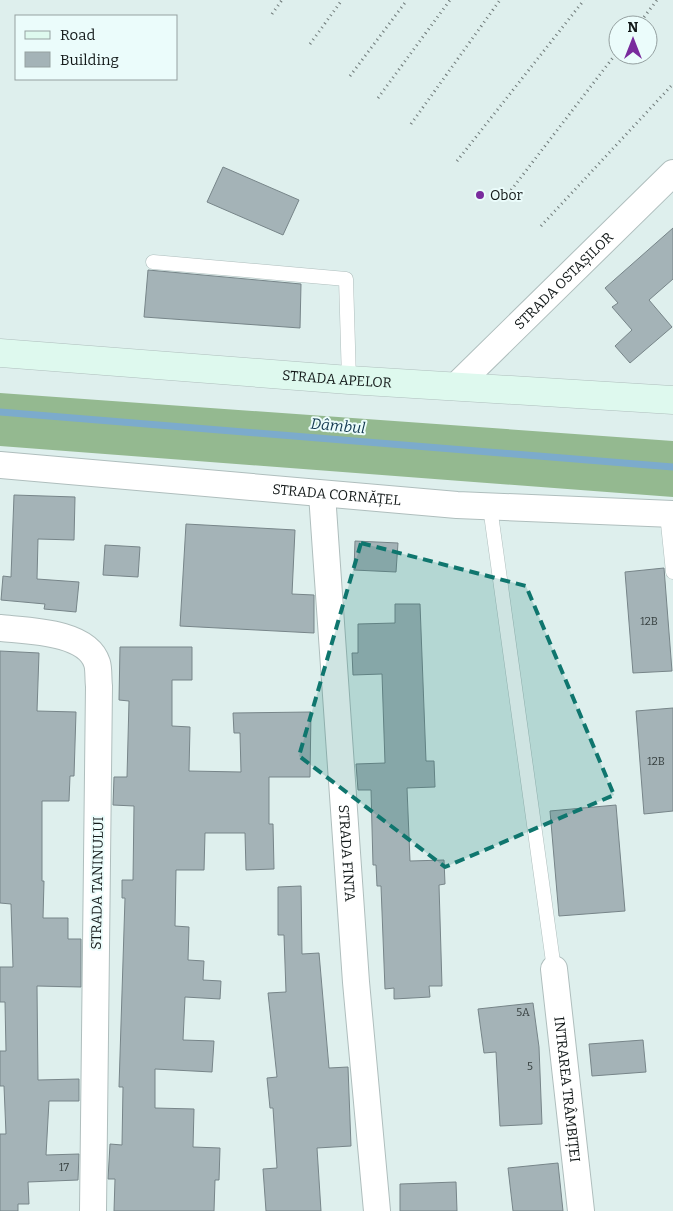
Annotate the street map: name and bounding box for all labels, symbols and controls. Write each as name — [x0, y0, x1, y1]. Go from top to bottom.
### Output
legend — [15, 15, 178, 80]
north arrow — [608, 15, 658, 65]
text: N — [628, 19, 639, 36]
text: Road — [60, 26, 95, 44]
text: Building — [60, 51, 119, 69]
place label: Obor — [490, 187, 523, 204]
marker: Obor — [474, 189, 486, 201]
street label: STRADA OSTAȘILOR — [511, 229, 617, 333]
street label: STRADA APELOR — [281, 367, 392, 392]
water label: Dâmbul — [310, 415, 366, 437]
street label: STRADA CORNĂȚEL — [272, 481, 402, 509]
house number: 12B — [640, 615, 658, 628]
house number: 12B — [647, 755, 665, 768]
street label: STRADA FINTA — [335, 804, 358, 902]
street label: STRADA TANINULUI — [88, 816, 107, 950]
house number: 5A — [516, 1006, 530, 1019]
street label: INTRAREA TRÂMBIȚEI — [550, 1016, 583, 1163]
house number: 5 — [527, 1060, 533, 1073]
house number: 17 — [59, 1161, 69, 1174]

